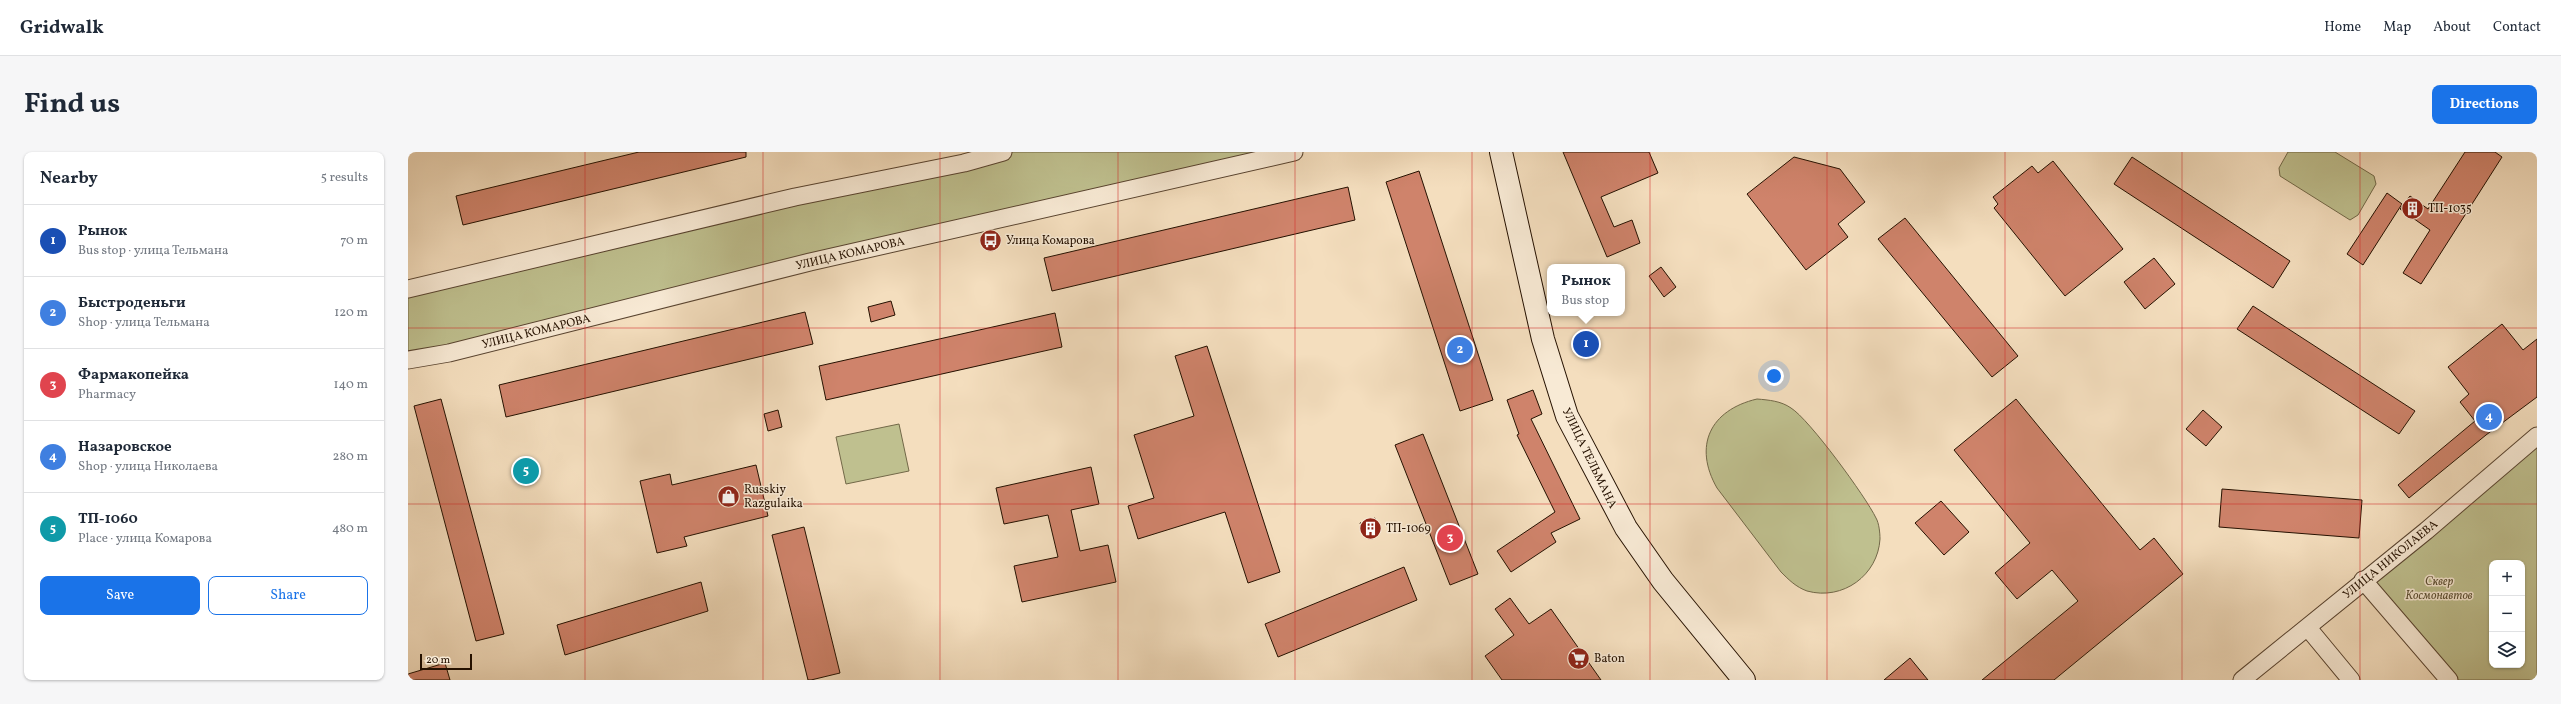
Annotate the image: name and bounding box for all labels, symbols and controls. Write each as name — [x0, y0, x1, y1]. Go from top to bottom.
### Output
text: Gridwalk — [20, 15, 104, 41]
text: Home — [2324, 18, 2361, 37]
text: Map — [2383, 18, 2411, 37]
text: About — [2433, 18, 2471, 37]
text: Contact — [2493, 18, 2541, 37]
text: Find us — [24, 85, 120, 124]
button: Directions — [2432, 85, 2537, 124]
text: Nearby — [40, 167, 98, 190]
text: 5 results — [321, 169, 368, 187]
building icon: ТП-1035 — [2399, 195, 2425, 221]
place label: ТП-1035 — [2428, 201, 2472, 217]
text: Рынок — [78, 221, 127, 242]
bus stop icon: Улица Комарова — [978, 227, 1004, 253]
text: 1 — [50, 232, 56, 250]
text: 70 m — [340, 232, 368, 250]
place label: Улица Комарова — [1006, 233, 1095, 249]
street label: УЛИЦА КОМАРОВА — [794, 234, 907, 274]
text: Bus stop · улица Тельмана — [78, 242, 228, 260]
popup — [1547, 264, 1625, 316]
text: Рынок — [1561, 271, 1611, 292]
text: Bus stop — [1561, 292, 1609, 310]
text: Быстроденьги — [78, 293, 186, 314]
text: 2 — [50, 304, 56, 322]
text: 120 m — [334, 304, 368, 322]
street label: УЛИЦА КОМАРОВА — [480, 311, 593, 353]
text: Shop · улица Тельмана — [78, 314, 210, 332]
pin: 1 — [1573, 329, 1599, 359]
pin: 2 — [1447, 335, 1473, 365]
text: Фармакопейка — [78, 365, 189, 386]
your location — [1764, 366, 1784, 386]
text: 3 — [50, 376, 56, 394]
text: 140 m — [334, 376, 368, 394]
text: Pharmacy — [78, 386, 136, 404]
pin: 4 — [2476, 402, 2502, 432]
street label: УЛИЦА ТЕЛЬМАНА — [1558, 406, 1621, 512]
text: Назаровское — [78, 437, 172, 458]
text: 4 — [49, 448, 57, 466]
text: 280 m — [332, 448, 368, 466]
pin: 5 — [513, 456, 539, 486]
text: Shop · улица Николаева — [78, 458, 218, 476]
place label: Russkiy Razgulaika — [744, 482, 803, 512]
shop icon: Russkiy Razgulaika — [716, 483, 742, 509]
text: ТП-1060 — [78, 509, 138, 530]
building icon: ТП-1069 — [1357, 515, 1383, 541]
street label: УЛИЦА НИКОЛАЕВА — [2340, 516, 2442, 603]
text: 5 — [50, 520, 56, 538]
text: 480 m — [332, 520, 368, 538]
place label: ТП-1069 — [1386, 521, 1431, 537]
pin: 3 — [1437, 523, 1463, 553]
text: Place · улица Комарова — [78, 530, 212, 548]
map controls — [2489, 560, 2525, 668]
button: + — [2489, 560, 2525, 596]
park label: Сквер Космонавтов — [2405, 574, 2473, 604]
button: Save — [40, 576, 200, 615]
button: Share — [208, 576, 368, 615]
button: − — [2489, 596, 2525, 632]
button: layers — [2489, 632, 2525, 668]
supermarket icon: Baton — [1565, 645, 1591, 671]
place label: Baton — [1594, 651, 1625, 667]
scale bar — [420, 652, 472, 671]
text: 20 m — [426, 653, 450, 668]

